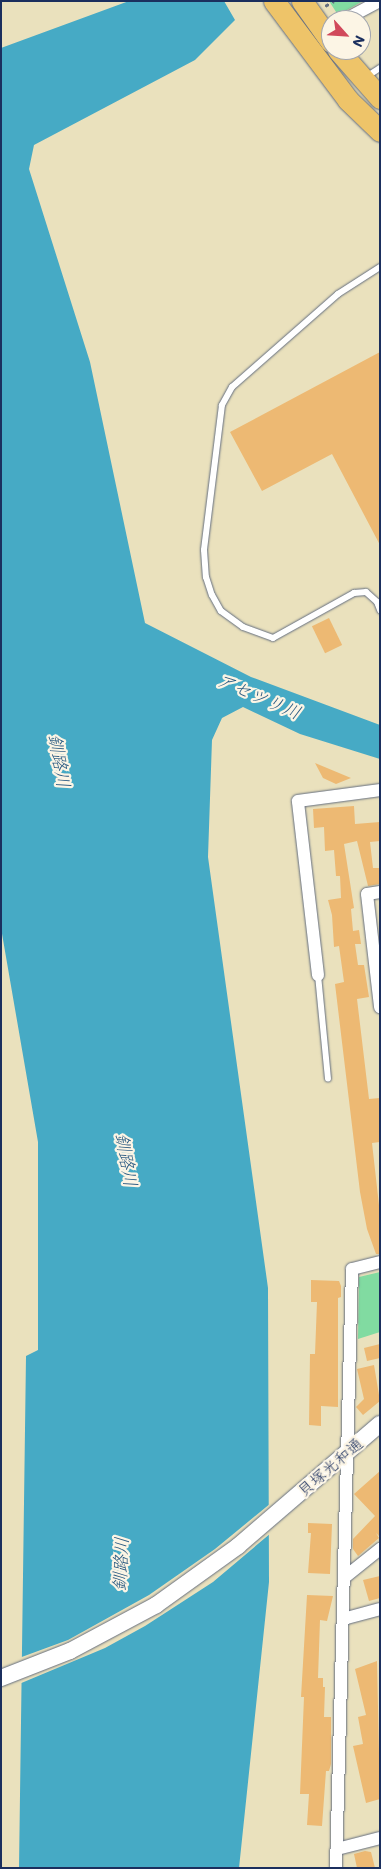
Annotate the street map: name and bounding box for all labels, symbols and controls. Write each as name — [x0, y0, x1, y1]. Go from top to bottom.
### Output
north arrow — [321, 10, 371, 60]
text: N — [348, 32, 370, 50]
water label: アセツリ川 — [213, 668, 305, 724]
water label: 釧路川 — [45, 733, 75, 789]
water label: 釧路川 — [112, 1132, 142, 1188]
street label: 貝塚光和通 — [294, 1434, 366, 1500]
water label: 釧路川 — [108, 1536, 132, 1592]

